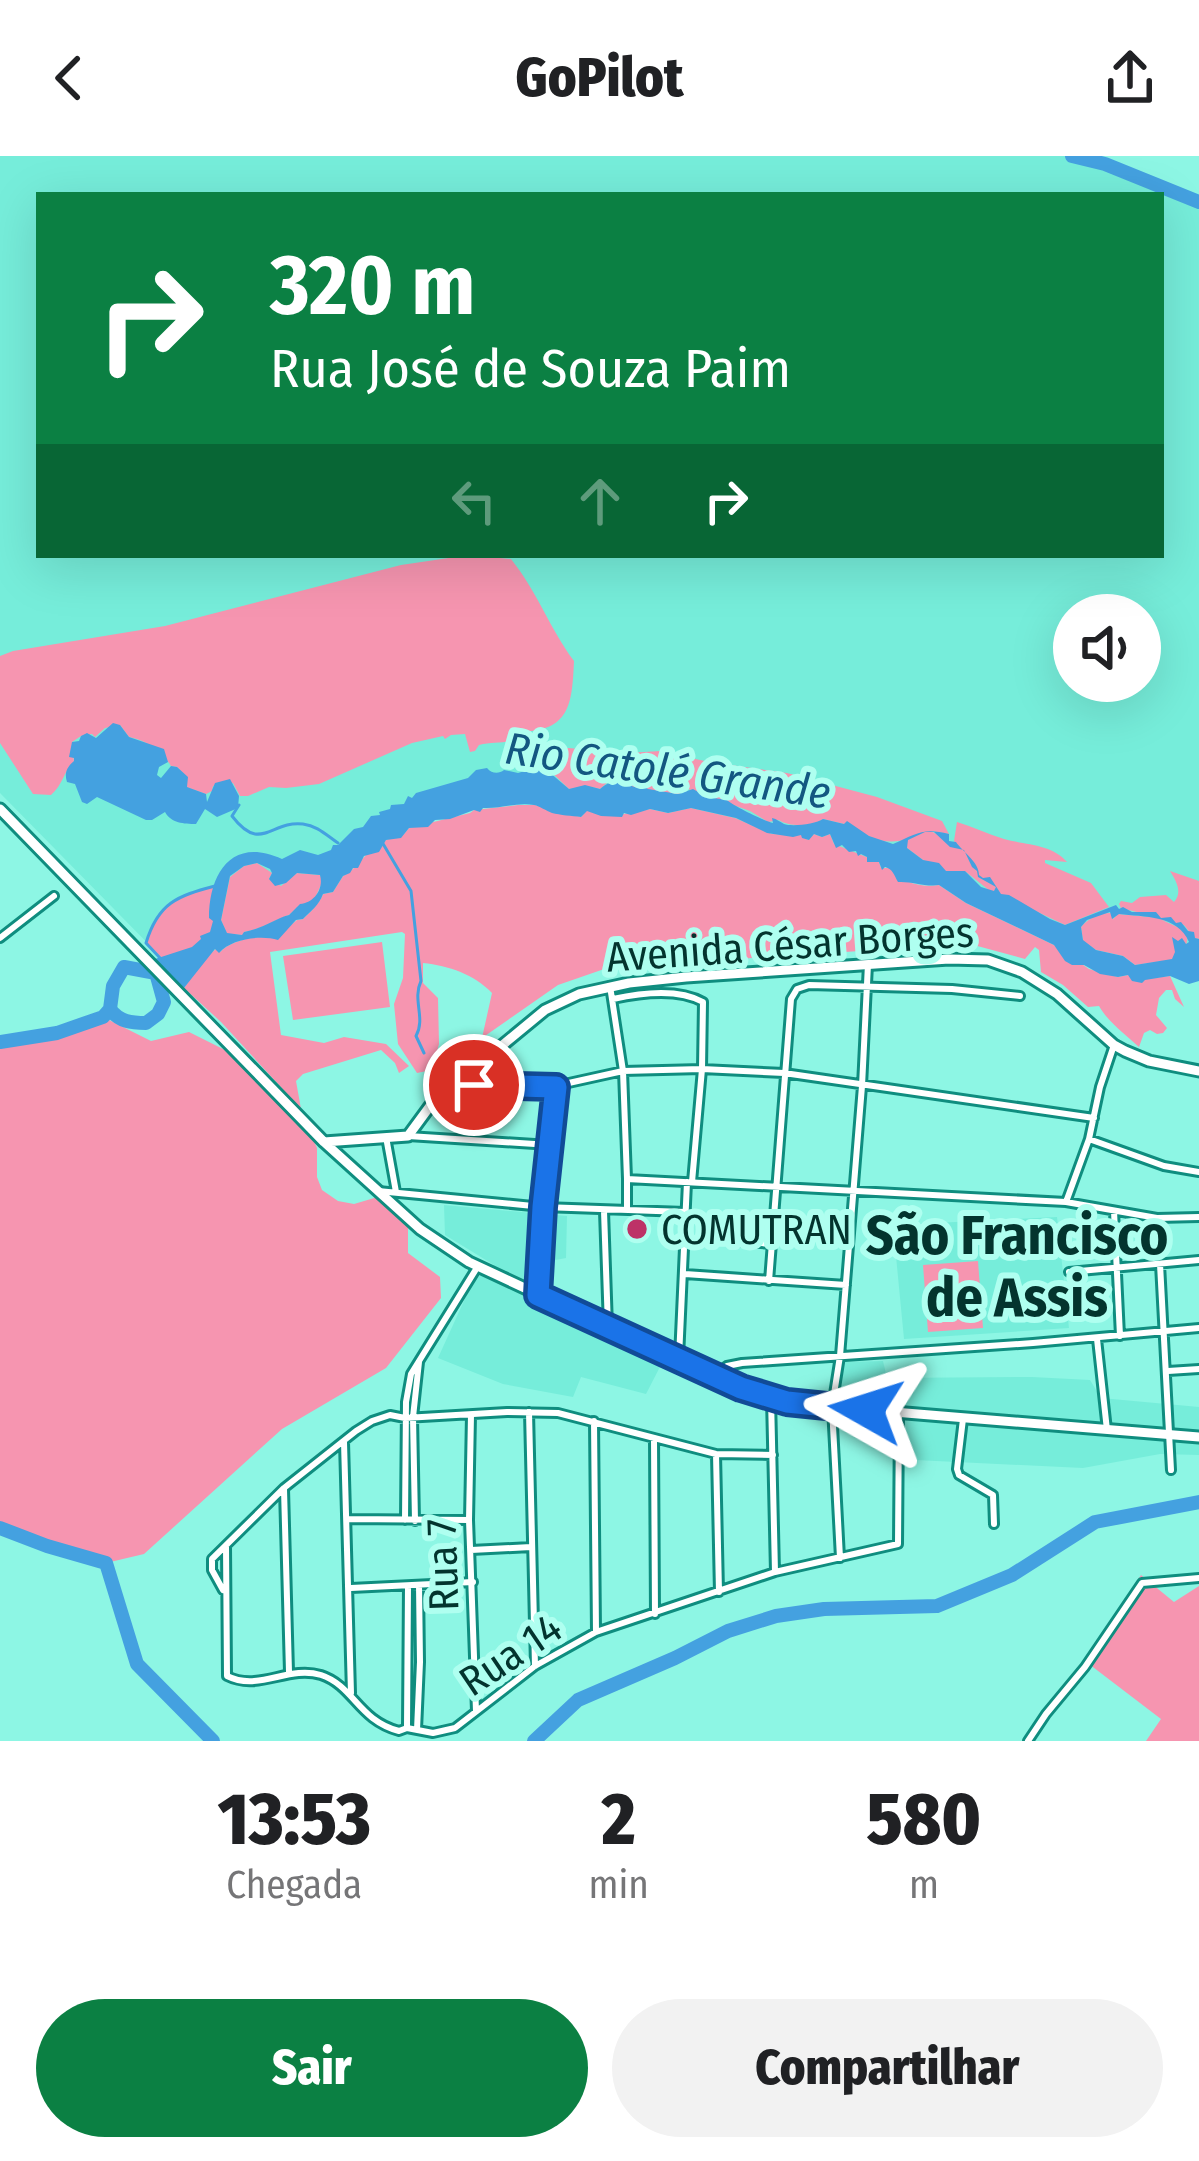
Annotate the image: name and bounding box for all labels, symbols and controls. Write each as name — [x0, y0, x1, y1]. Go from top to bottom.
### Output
icon: back — [36, 45, 102, 111]
icon: share — [1097, 45, 1163, 111]
text: GoPilot — [516, 46, 683, 110]
text: 320 m — [270, 235, 475, 336]
icon: right — [72, 240, 228, 396]
text: Rua José de Souza Paim — [270, 337, 791, 401]
icon: left — [441, 468, 507, 534]
icon: ahead — [567, 468, 633, 534]
icon: right — [693, 468, 759, 534]
map controls — [1053, 594, 1161, 702]
button: sound — [1053, 594, 1161, 702]
water label: Rio Catolé Grande — [502, 721, 834, 821]
street label: Avenida César Borges — [605, 907, 975, 983]
pin — [423, 1034, 525, 1136]
icon: arrive — [441, 1052, 507, 1118]
district label: São Francisco de Assis — [866, 1204, 1168, 1330]
place label: COMUTRAN — [661, 1205, 852, 1255]
marker: COMUTRAN — [624, 1216, 650, 1242]
position arrow — [803, 1347, 929, 1473]
street label: Rua 7 — [416, 1518, 470, 1612]
street label: Rua 14 — [450, 1603, 571, 1707]
text: 13:53 — [218, 1777, 371, 1863]
text: 2 — [602, 1777, 636, 1863]
text: 580 — [867, 1777, 981, 1863]
text: Chegada — [226, 1862, 362, 1908]
text: min — [588, 1862, 649, 1908]
text: m — [909, 1862, 939, 1908]
button: Sair — [36, 1999, 588, 2137]
button: Compartilhar — [612, 1999, 1163, 2137]

